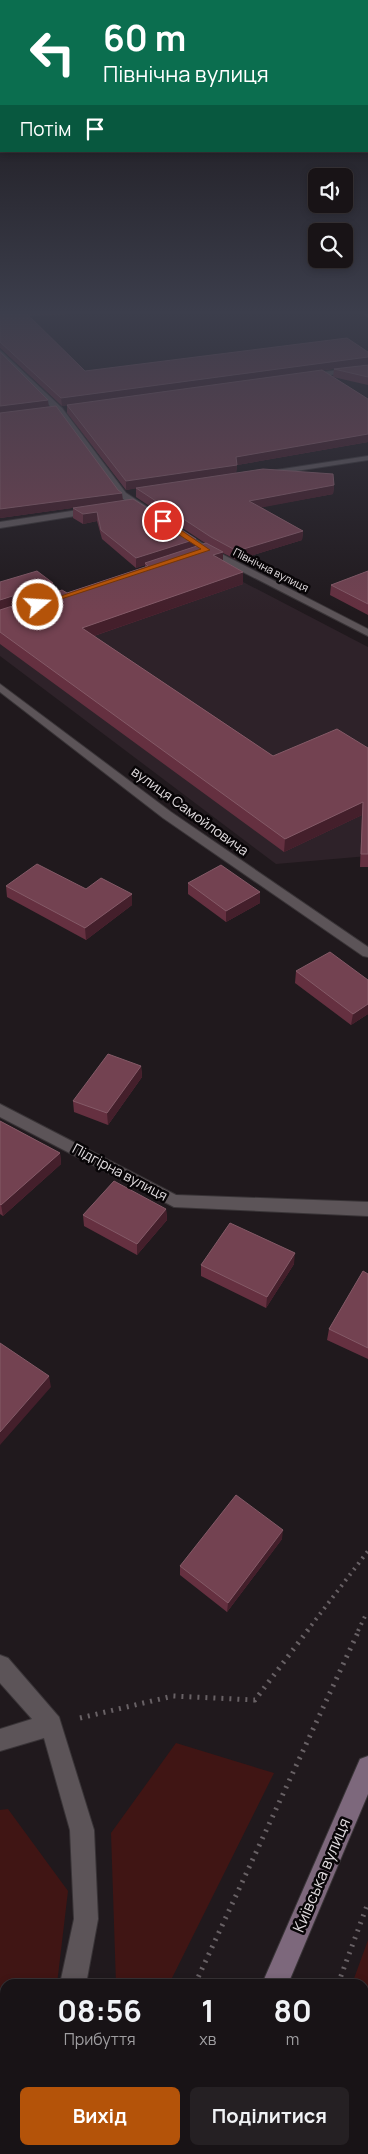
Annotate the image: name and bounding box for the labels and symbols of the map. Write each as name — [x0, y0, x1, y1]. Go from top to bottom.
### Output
pin — [142, 500, 184, 542]
street label: Північна вулиця — [231, 544, 312, 595]
position arrow — [11, 578, 63, 630]
street label: вулиця Самойловича — [128, 762, 253, 860]
street label: Підгірна вулиця — [69, 1138, 171, 1205]
street label: Київська вулиця — [287, 1815, 355, 1935]

